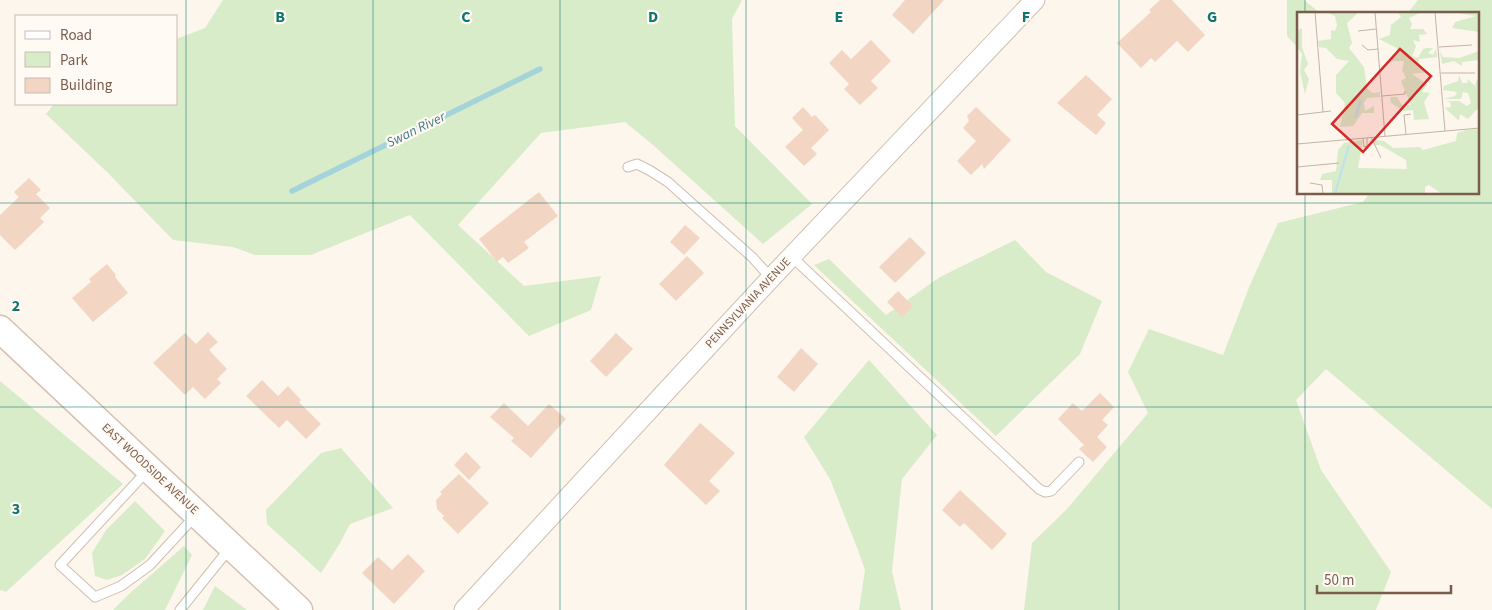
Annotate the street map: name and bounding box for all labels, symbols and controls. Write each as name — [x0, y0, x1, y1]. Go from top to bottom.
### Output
text: B — [275, 6, 285, 28]
text: C — [461, 6, 471, 28]
text: D — [648, 6, 658, 28]
text: E — [835, 6, 843, 28]
text: F — [1022, 6, 1030, 28]
text: G — [1207, 6, 1217, 28]
inset map — [1297, 12, 1480, 195]
legend — [15, 15, 178, 105]
text: Road — [60, 25, 92, 46]
text: Park — [60, 50, 89, 71]
text: Building — [60, 75, 113, 96]
water label: Swan River — [383, 107, 450, 153]
street label: PENNSYLVANIA AVENUE — [701, 254, 795, 352]
text: 2 — [12, 295, 20, 317]
street label: EAST WOODSIDE AVENUE — [98, 420, 202, 518]
text: 3 — [12, 498, 20, 520]
scale bar — [1317, 562, 1451, 594]
text: 50 m — [1324, 570, 1354, 591]

